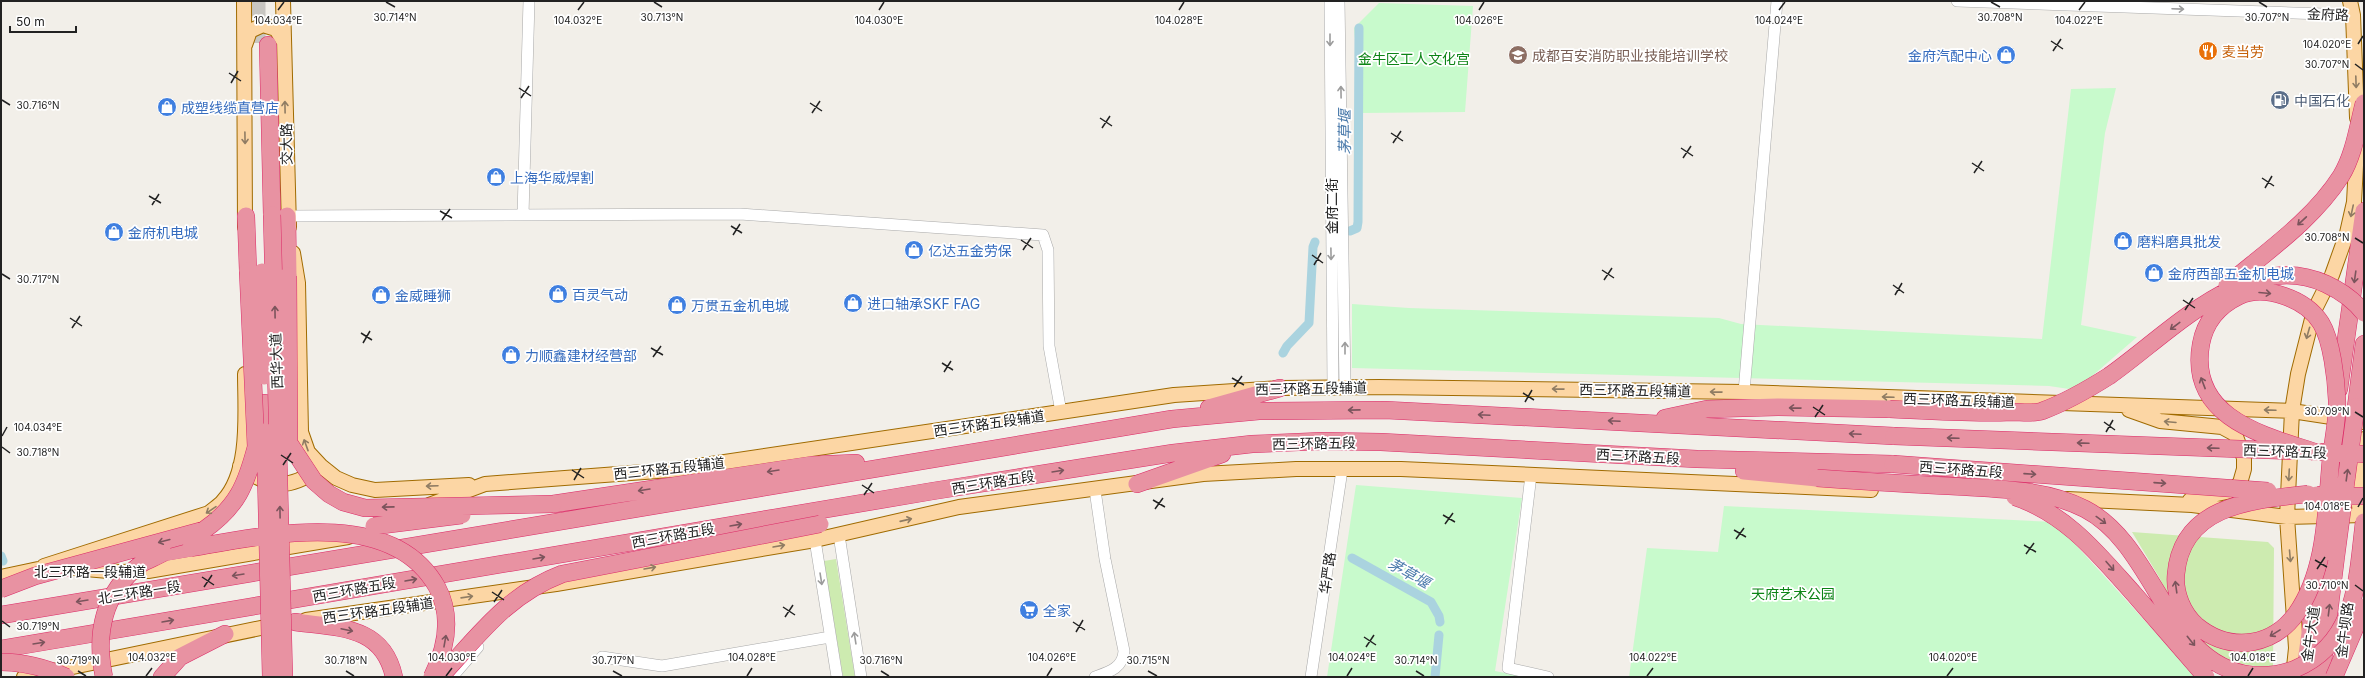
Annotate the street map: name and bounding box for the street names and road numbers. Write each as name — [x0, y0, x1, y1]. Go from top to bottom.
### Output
street label: 金府路 — [2307, 5, 2349, 23]
street label: 交大路 — [277, 123, 295, 165]
street label: 金府二街 — [1323, 178, 1340, 234]
street label: 西华大道 — [267, 333, 285, 389]
street label: 西三环路五段辅道 — [1255, 379, 1367, 397]
street label: 西三环路五段辅道 — [1579, 381, 1691, 399]
street label: 西三环路五段辅道 — [1903, 390, 2015, 410]
street label: 西三环路五段辅道 — [932, 407, 1046, 439]
street label: 西三环路五段 — [1272, 434, 1356, 452]
street label: 西三环路五段 — [2243, 441, 2327, 461]
street label: 西三环路五段 — [1596, 445, 1680, 467]
street label: 西三环路五段辅道 — [612, 454, 726, 482]
street label: 西三环路五段 — [1919, 458, 2003, 480]
street label: 西三环路五段 — [950, 467, 1036, 497]
street label: 西三环路五段 — [630, 519, 716, 551]
street label: 华严路 — [1316, 551, 1338, 595]
street label: 北三环路一段辅道 — [34, 563, 146, 580]
street label: 西三环路五段 — [311, 573, 397, 605]
street label: 北三环路一段 — [96, 577, 182, 607]
street label: 西三环路五段辅道 — [321, 594, 435, 626]
street label: 金牛坝路 — [2332, 601, 2356, 659]
street label: 金牛大道 — [2298, 605, 2322, 663]

